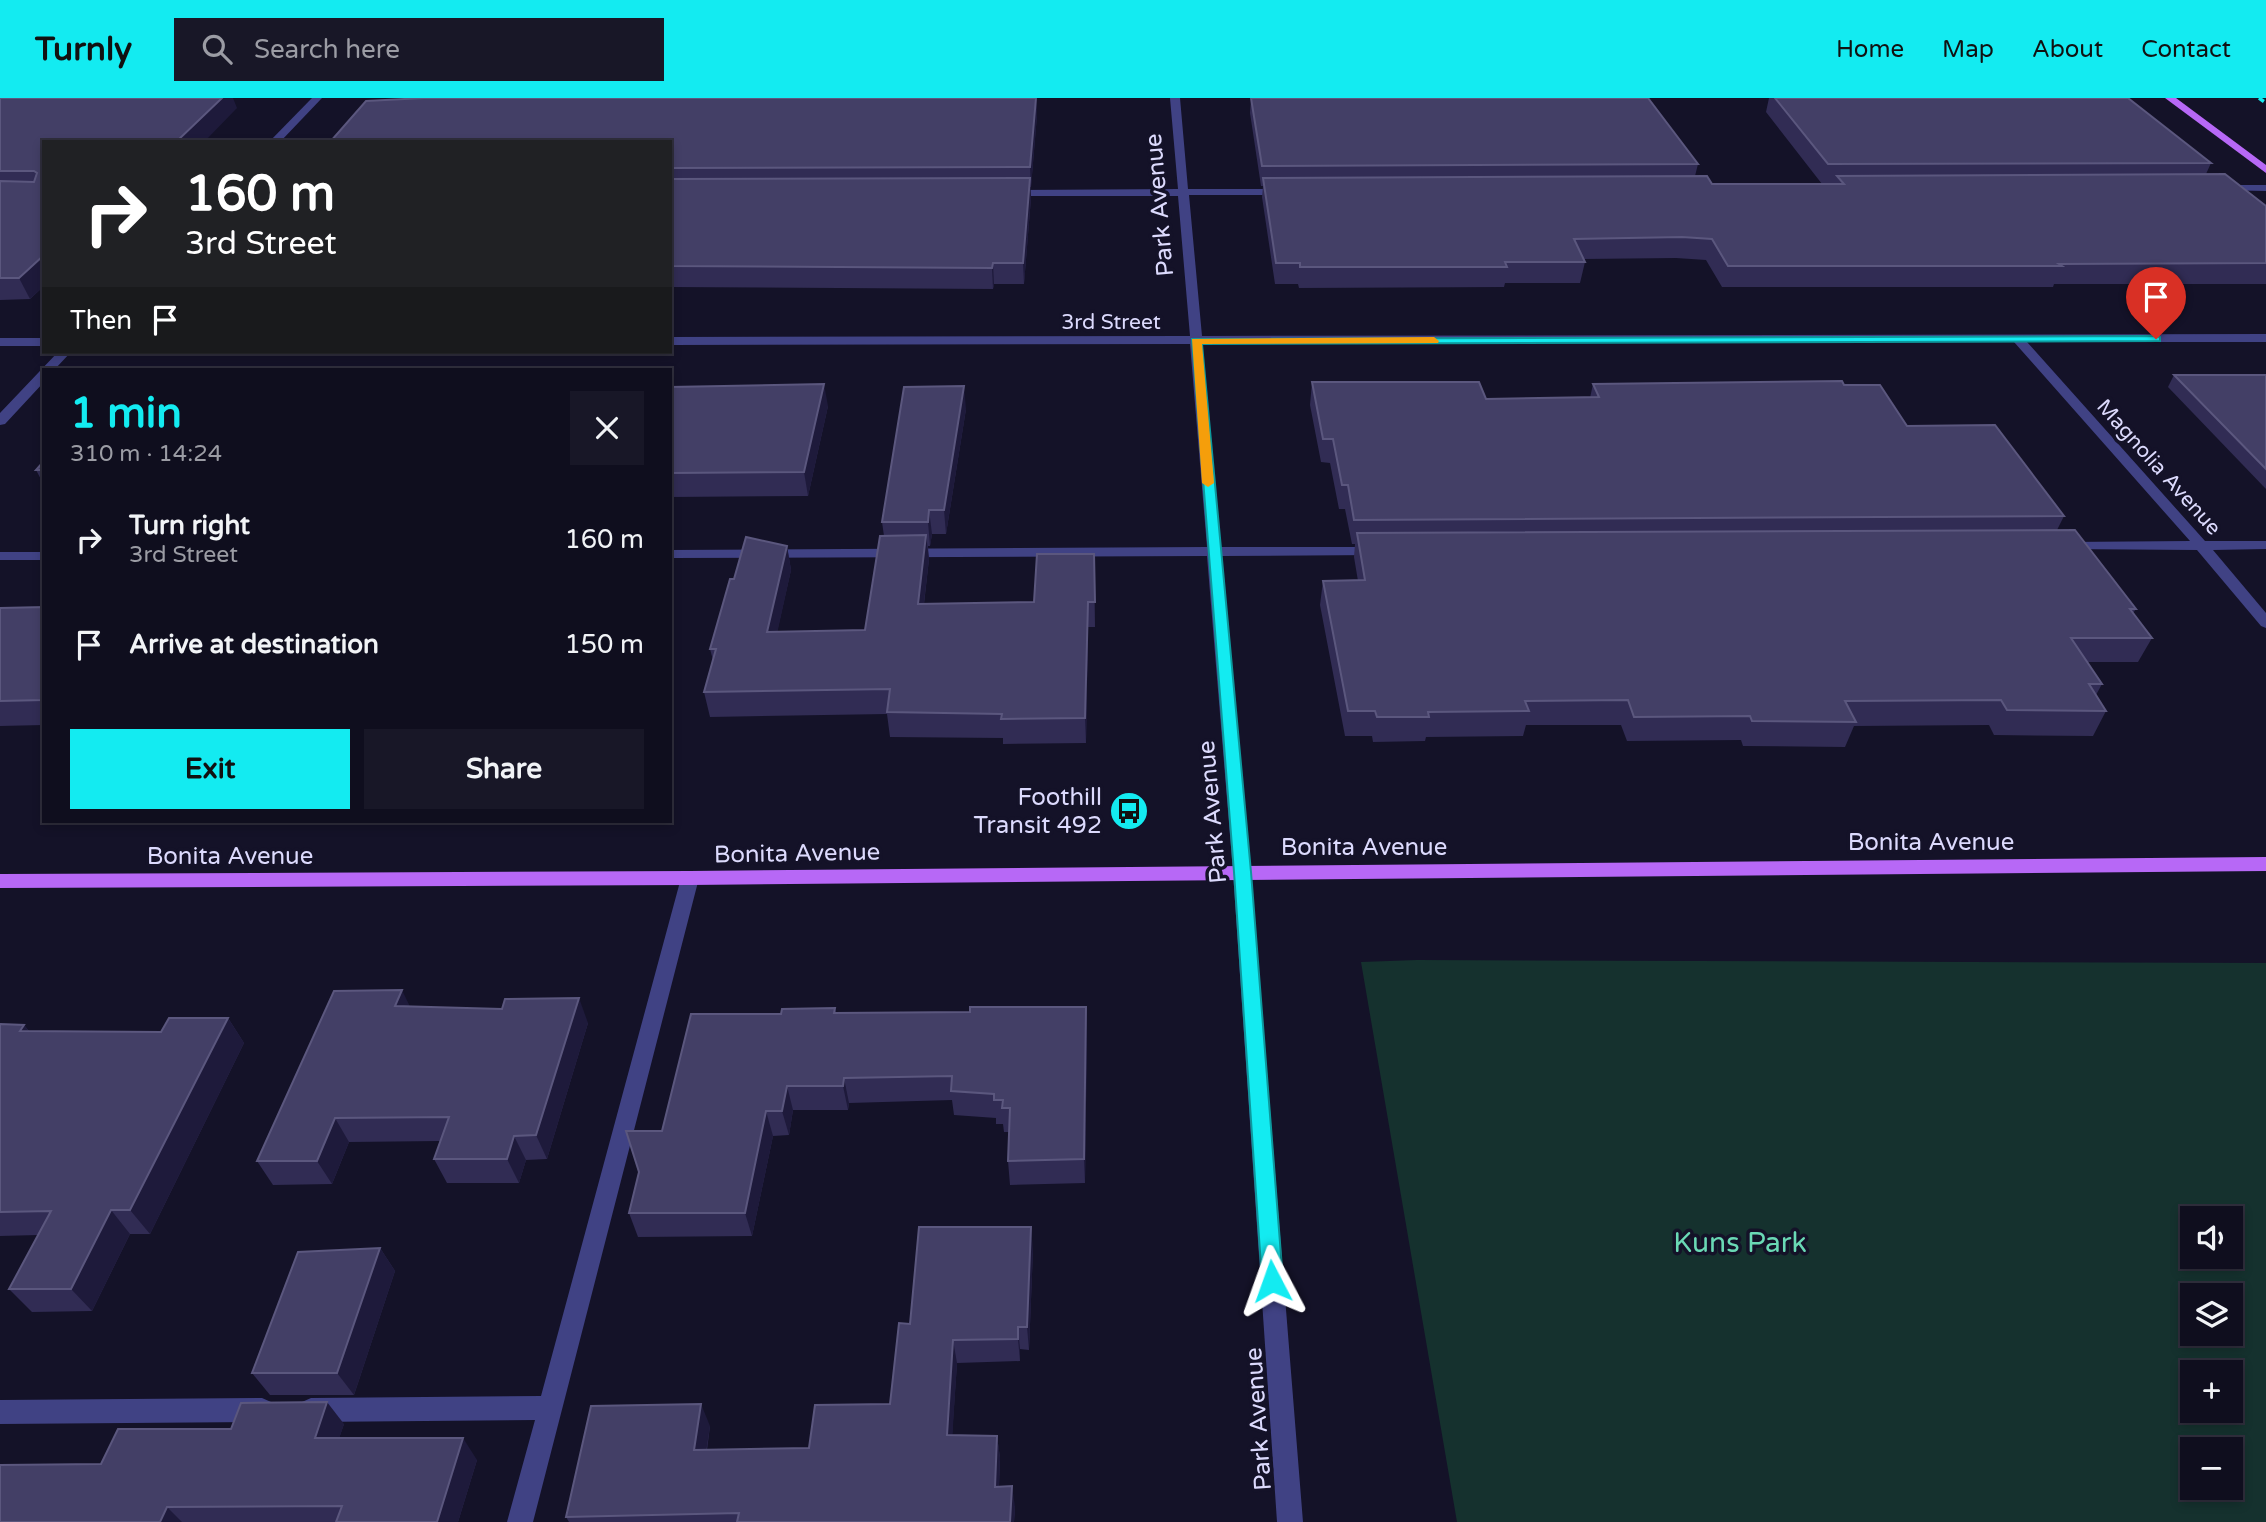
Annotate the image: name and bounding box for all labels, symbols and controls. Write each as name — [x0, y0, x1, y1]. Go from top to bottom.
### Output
search box — [174, 18, 664, 81]
text: Turnly — [35, 30, 132, 69]
icon: search — [198, 30, 236, 68]
text: Search here — [254, 34, 400, 65]
text: Home — [1836, 35, 1904, 64]
text: Map — [1942, 35, 1994, 64]
text: About — [2032, 35, 2103, 64]
text: Contact — [2141, 35, 2231, 64]
street label: Park Avenue — [1139, 132, 1180, 278]
text: 160 m — [185, 165, 335, 224]
icon: right — [70, 168, 161, 259]
text: 3rd Street — [185, 225, 337, 263]
pin — [2126, 267, 2186, 339]
icon: arrive — [2137, 278, 2175, 316]
icon: arrive — [146, 301, 184, 339]
text: Then — [70, 305, 132, 336]
street label: 3rd Street — [1061, 310, 1161, 335]
text: 1 min — [70, 388, 182, 439]
button: close — [570, 391, 644, 465]
street label: Magnolia Avenue — [2091, 394, 2226, 540]
text: 310 m · 14:24 — [70, 440, 222, 468]
text: Turn right — [129, 510, 250, 541]
icon: right — [70, 521, 108, 559]
text: 160 m — [564, 524, 644, 555]
text: 3rd Street — [129, 541, 238, 569]
icon: arrive — [70, 626, 108, 664]
text: Arrive at destination — [129, 629, 379, 660]
text: 150 m — [564, 629, 644, 660]
button: Exit — [70, 729, 350, 809]
button: Share — [364, 729, 644, 809]
street label: Park Avenue — [1192, 739, 1233, 885]
place label: Foothill Transit 492 — [973, 783, 1102, 840]
bus stop icon: Foothill Transit 492 — [1108, 790, 1150, 832]
street label: Bonita Avenue — [1848, 828, 2014, 857]
street label: Bonita Avenue — [1281, 833, 1447, 862]
street label: Bonita Avenue — [714, 838, 880, 869]
street label: Bonita Avenue — [147, 842, 313, 871]
map controls — [2180, 1206, 2243, 1500]
button: sound — [2180, 1206, 2243, 1269]
park label: Kuns Park — [1673, 1226, 1807, 1260]
position arrow — [1235, 1244, 1309, 1318]
button: layers — [2180, 1283, 2243, 1346]
street label: Park Avenue — [1239, 1346, 1278, 1492]
button: + — [2180, 1360, 2243, 1423]
button: − — [2180, 1437, 2243, 1500]

